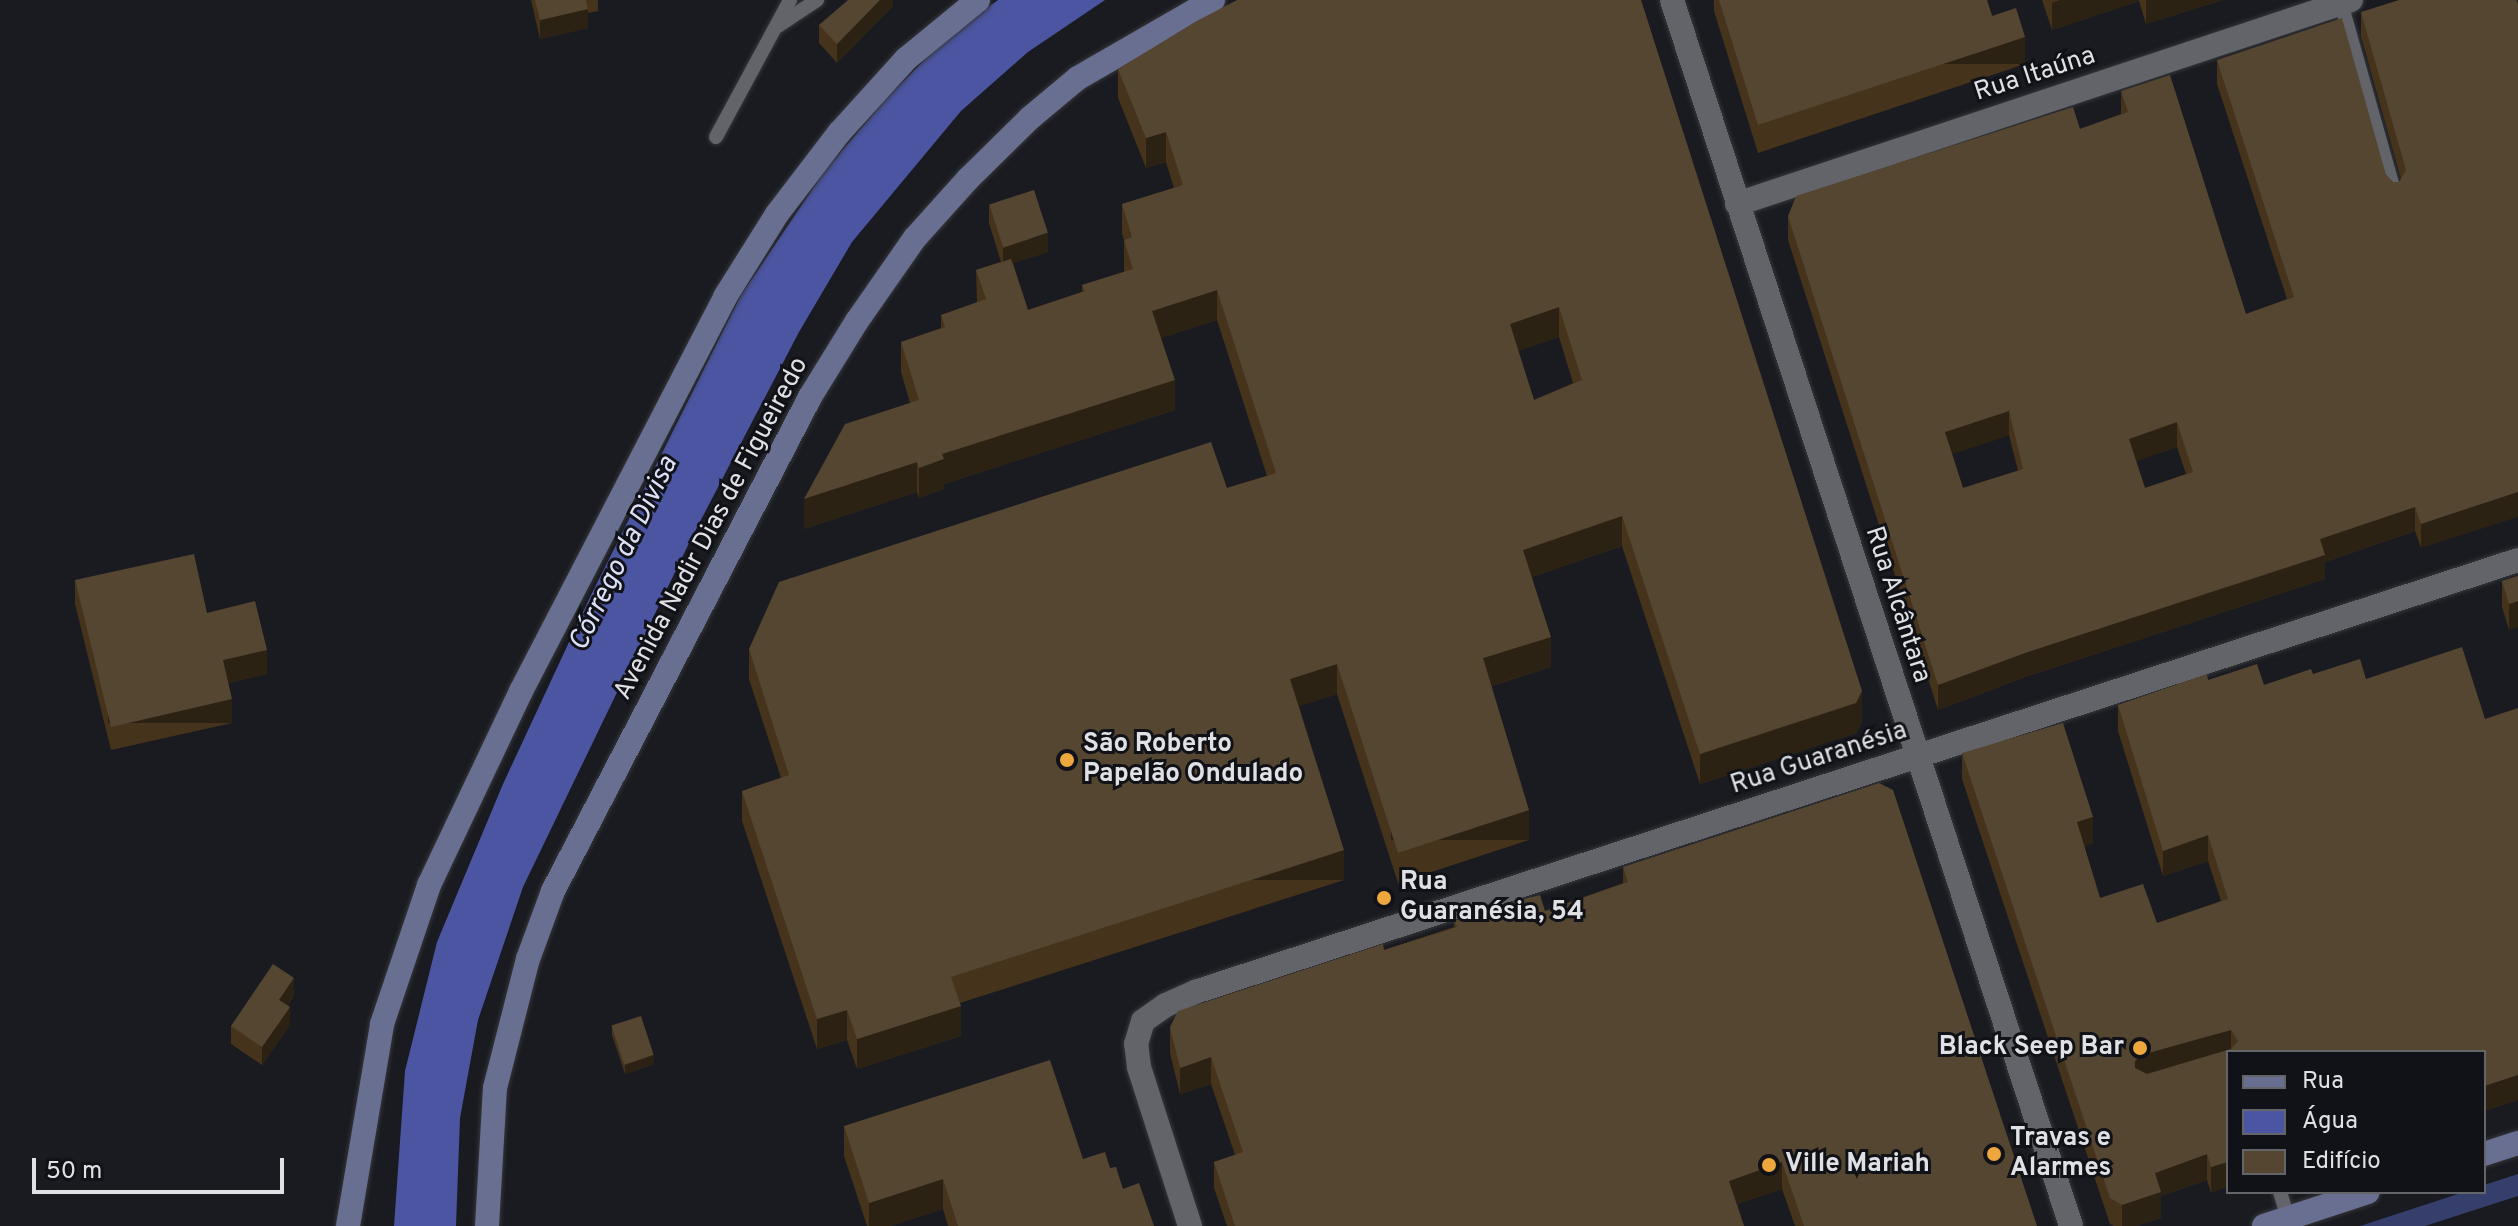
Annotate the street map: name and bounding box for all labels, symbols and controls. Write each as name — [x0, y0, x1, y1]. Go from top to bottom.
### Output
street label: Rua Itaúna — [1971, 41, 2099, 109]
street label: Avenida Nadir Dias de Figueiredo — [608, 352, 816, 706]
water label: Córrego da Divisa — [562, 451, 686, 657]
street label: Rua Alcântara — [1857, 522, 1937, 688]
street label: Rua Guaranésia — [1727, 716, 1911, 802]
place label: São Roberto Papelão Ondulado — [1083, 729, 1303, 790]
marker: São Roberto Papelão Ondulado — [1058, 751, 1076, 769]
place label: Rua Guaranésia, 54 — [1400, 867, 1584, 928]
marker: Rua Guaranésia, 54 — [1375, 889, 1393, 907]
place label: Black Seep Bar — [1939, 1032, 2124, 1064]
marker: Black Seep Bar — [2131, 1039, 2149, 1057]
legend — [2226, 1050, 2486, 1194]
text: Rua — [2302, 1067, 2344, 1097]
text: Água — [2302, 1107, 2358, 1137]
place label: Travas e Alarmes — [2010, 1123, 2111, 1184]
scale bar — [36, 1142, 288, 1192]
marker: Travas e Alarmes — [1985, 1145, 2003, 1163]
text: Edifício — [2302, 1147, 2381, 1177]
place label: Ville Mariah — [1785, 1149, 1930, 1181]
marker: Ville Mariah — [1760, 1156, 1778, 1174]
text: 50 m — [46, 1157, 102, 1187]

